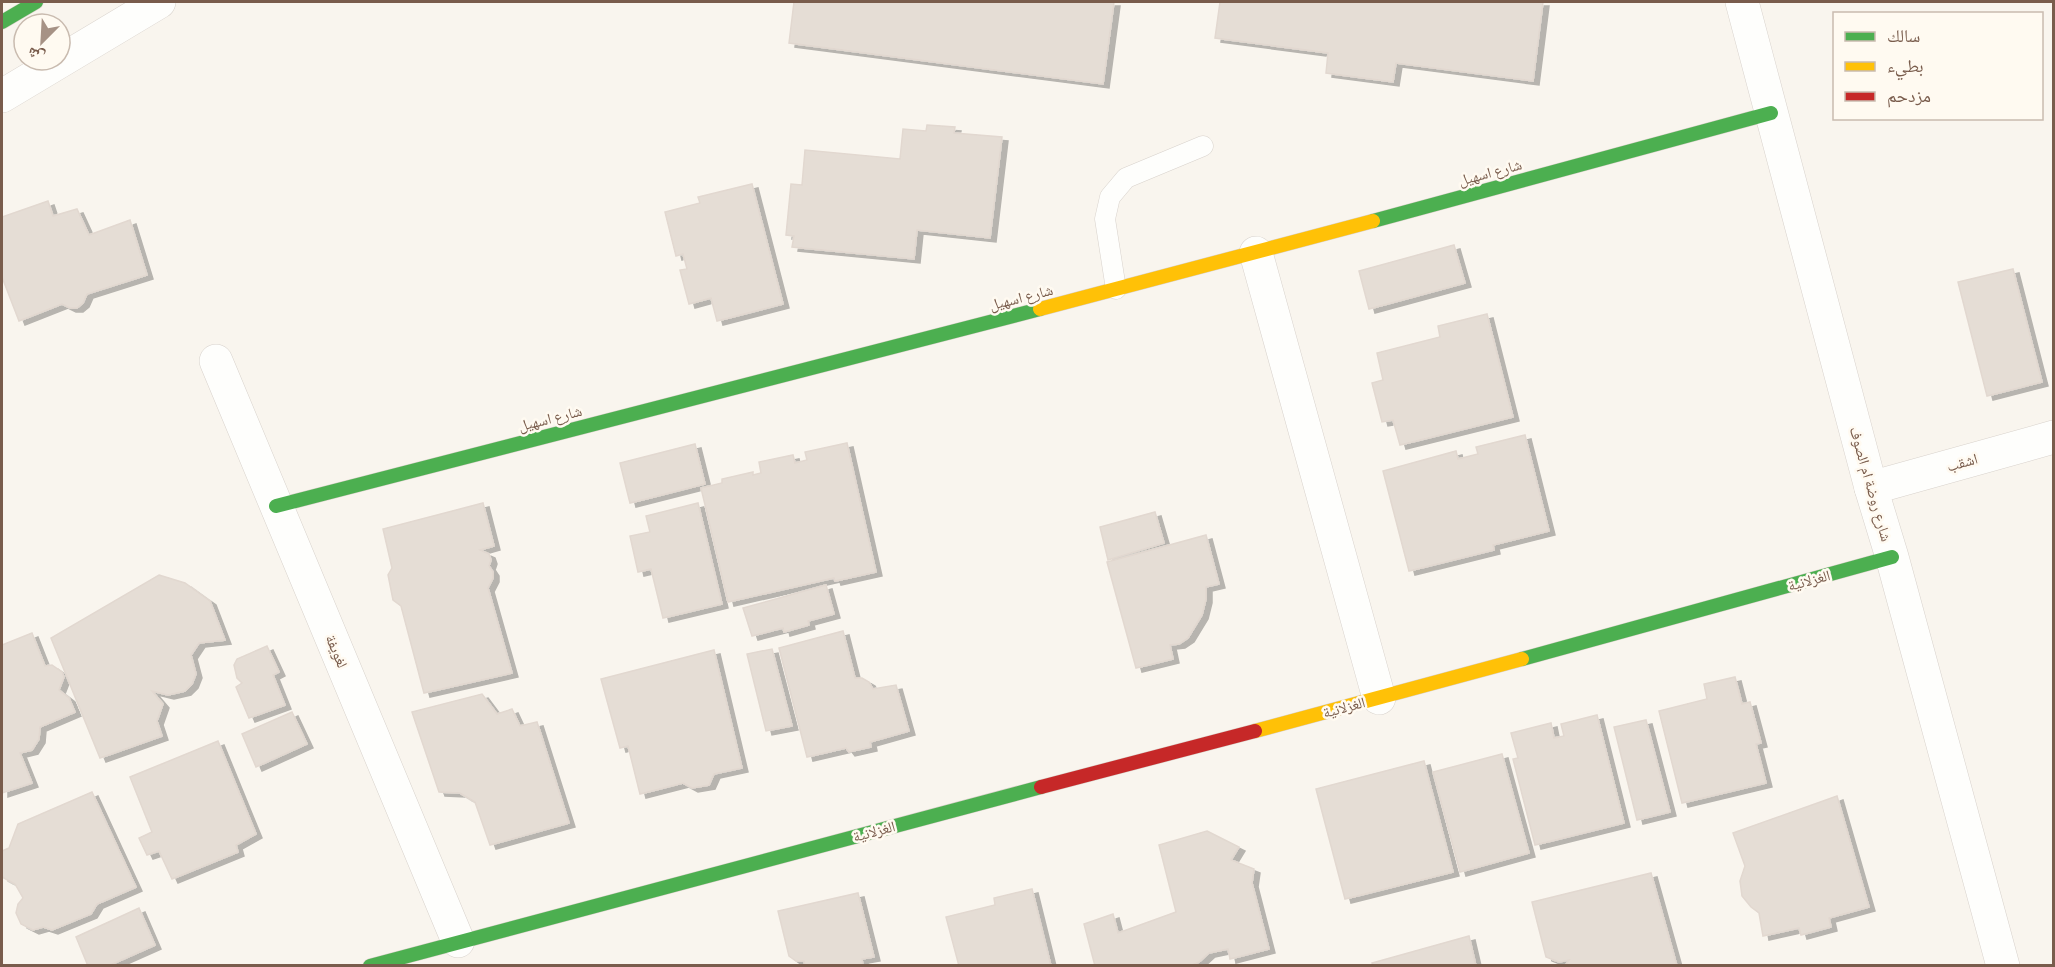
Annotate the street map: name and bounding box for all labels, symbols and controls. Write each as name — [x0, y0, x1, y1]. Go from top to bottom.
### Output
north arrow — [12, 12, 72, 72]
legend — [1833, 12, 2043, 120]
text: سالك — [1887, 24, 1920, 47]
text: ش — [24, 43, 48, 68]
text: بطيء — [1887, 54, 1924, 81]
text: مزدحم — [1887, 84, 1931, 108]
street label: شارع اسهيل — [1456, 154, 1524, 191]
street label: شارع اسهيل — [987, 280, 1055, 315]
street label: شارع اسهيل — [516, 401, 584, 436]
street label: شارع روضة ام الصوف — [1845, 424, 1896, 544]
street label: اشقب — [1944, 449, 1980, 475]
street label: الغزلانية — [1786, 565, 1832, 595]
street label: لغويفة — [322, 632, 352, 670]
street label: الغزلانية — [1321, 692, 1367, 722]
street label: الغزلانية — [851, 816, 897, 846]

